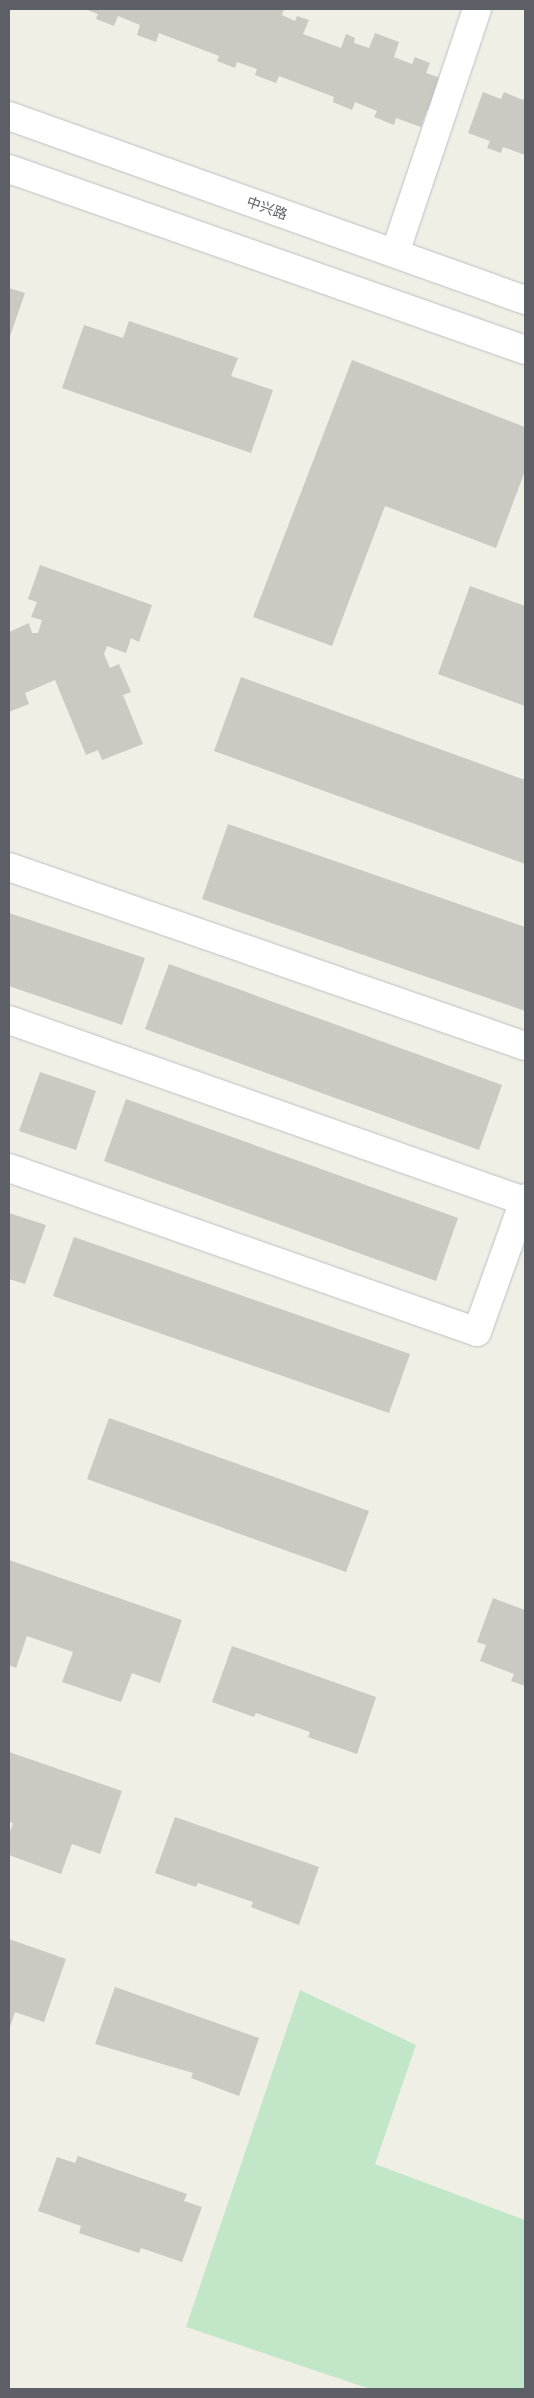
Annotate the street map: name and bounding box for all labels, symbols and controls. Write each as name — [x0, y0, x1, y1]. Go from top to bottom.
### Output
street label: 中兴路 — [244, 193, 290, 223]

